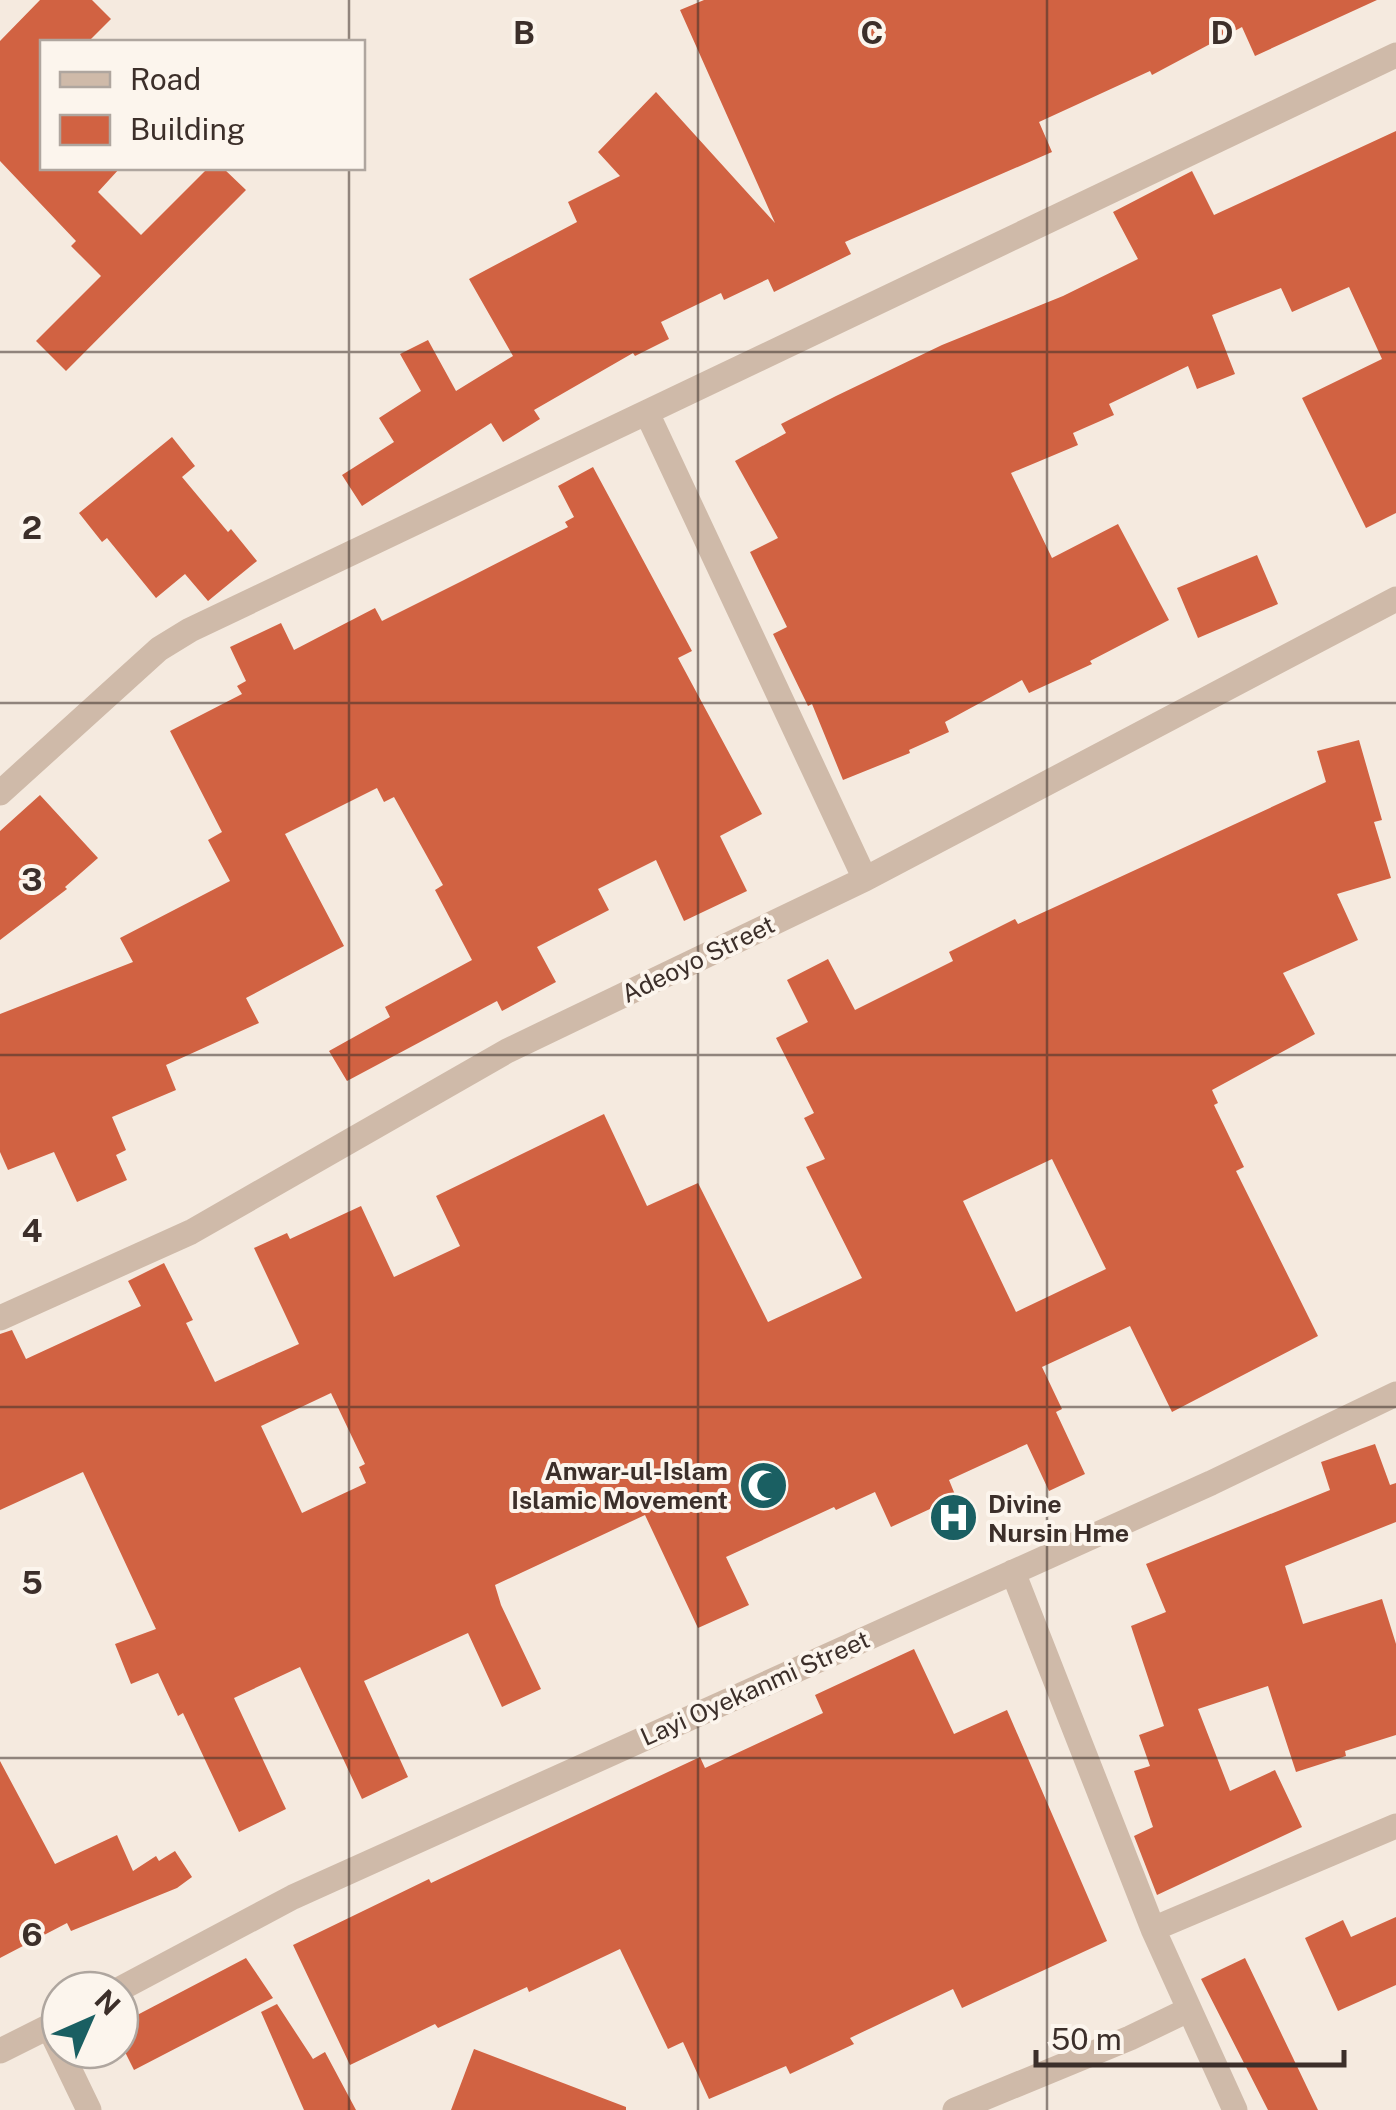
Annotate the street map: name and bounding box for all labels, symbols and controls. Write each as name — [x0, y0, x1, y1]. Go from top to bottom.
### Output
text: B — [513, 14, 535, 51]
text: C — [861, 14, 883, 51]
text: D — [1210, 14, 1234, 51]
legend — [40, 40, 365, 170]
text: Road — [130, 61, 201, 97]
text: Building — [130, 111, 245, 147]
text: 2 — [22, 509, 42, 546]
text: 3 — [21, 861, 43, 898]
street label: Adeoyo Street — [617, 909, 779, 1009]
text: 4 — [22, 1212, 43, 1249]
place label: Anwar-ul-Islam Islamic Movement — [511, 1456, 728, 1515]
mosque icon: Anwar-ul-Islam Islamic Movement — [737, 1459, 789, 1511]
place label: Divine Nursin Hme — [988, 1489, 1129, 1548]
hospital icon: Divine Nursin Hme — [927, 1492, 979, 1544]
text: 5 — [21, 1564, 43, 1601]
street label: Layi Oyekanmi Street — [636, 1624, 874, 1752]
text: 6 — [21, 1916, 43, 1953]
north arrow — [40, 1970, 140, 2070]
text: N — [89, 1983, 127, 2021]
scale bar — [1036, 2005, 1344, 2067]
text: 50 m — [1051, 2021, 1122, 2057]

